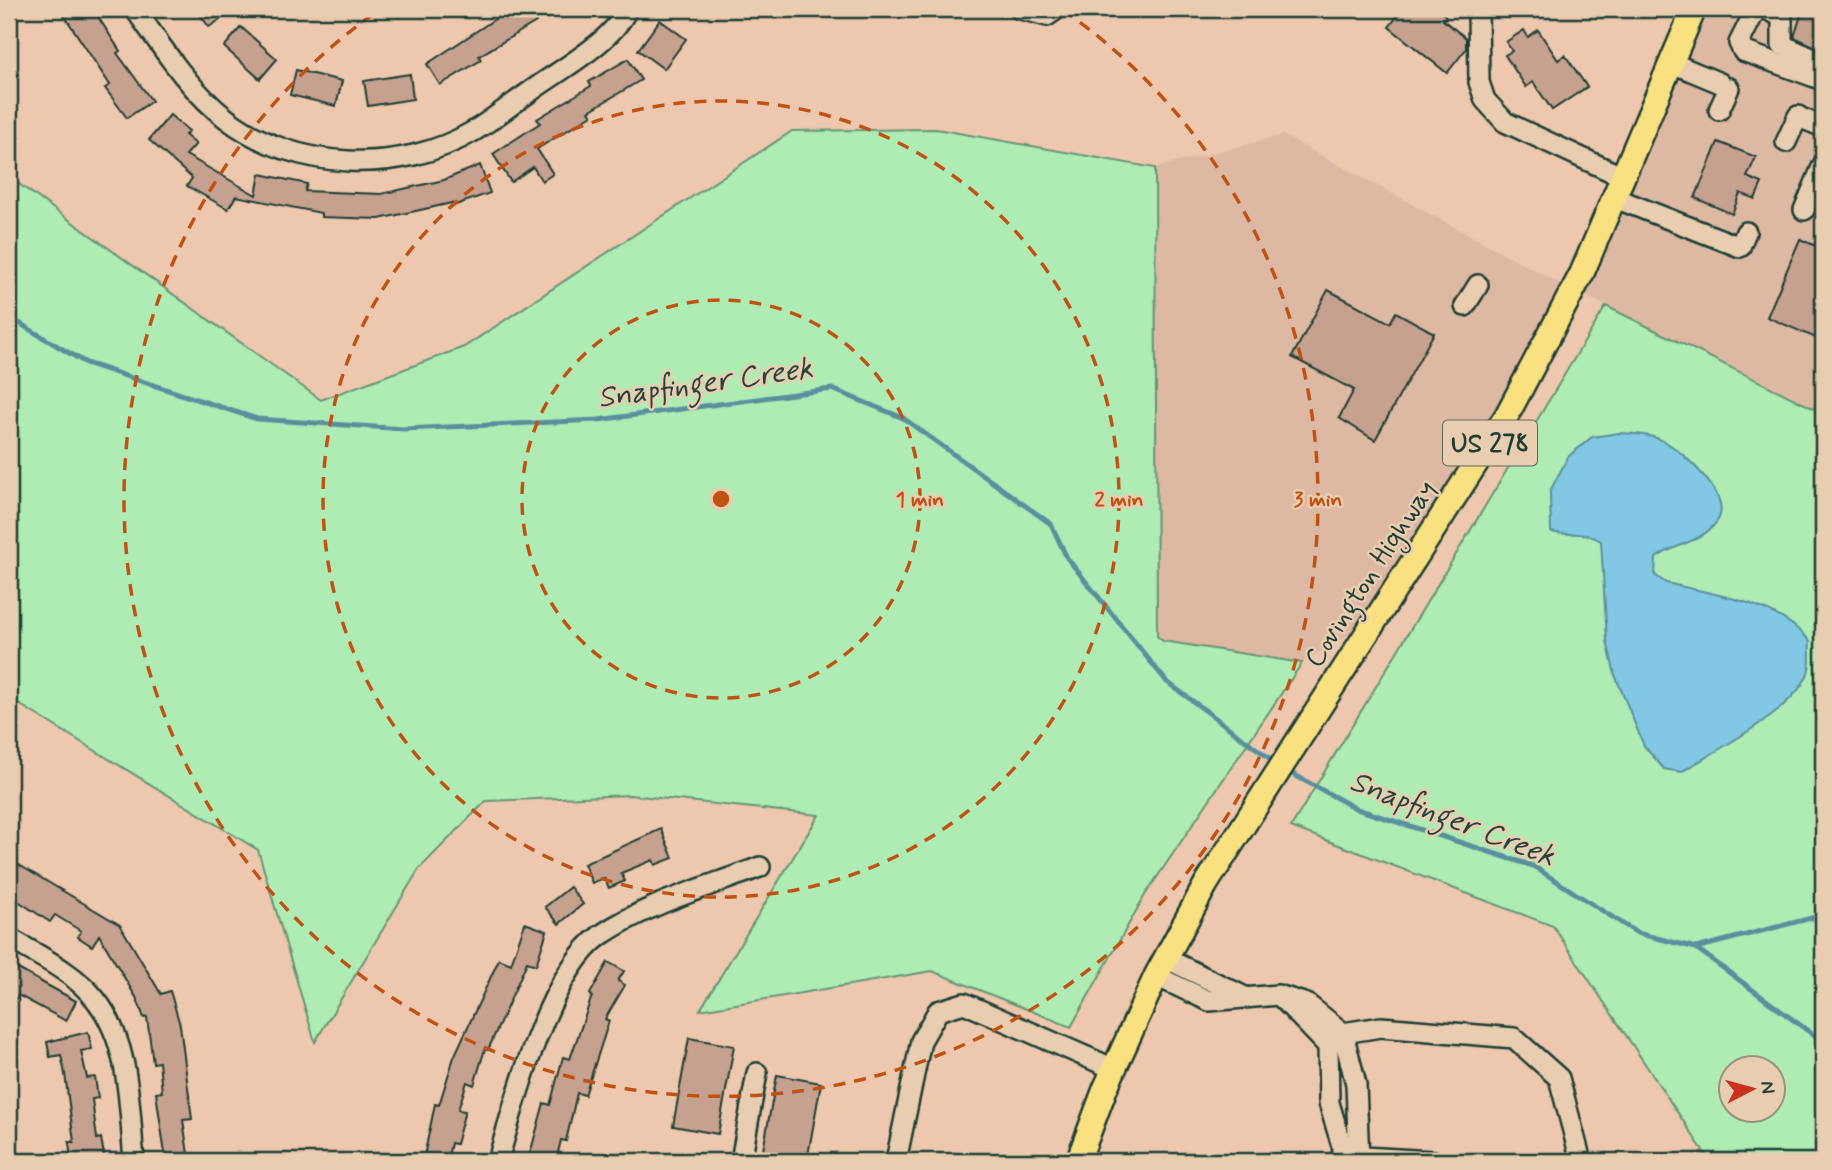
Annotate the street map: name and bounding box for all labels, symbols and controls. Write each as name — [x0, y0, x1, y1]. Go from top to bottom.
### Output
water label: Snapfinger Creek — [595, 349, 816, 422]
road number: US 278 — [1443, 420, 1537, 466]
street label: Covington Highway — [1297, 473, 1448, 677]
text: 1 min — [896, 486, 944, 514]
text: 2 min — [1094, 486, 1144, 514]
text: 3 min — [1294, 486, 1342, 514]
centre of rings — [709, 487, 733, 511]
water label: Snapfinger Creek — [1343, 762, 1561, 880]
north arrow — [1716, 1054, 1786, 1124]
text: N — [1754, 1080, 1781, 1095]

